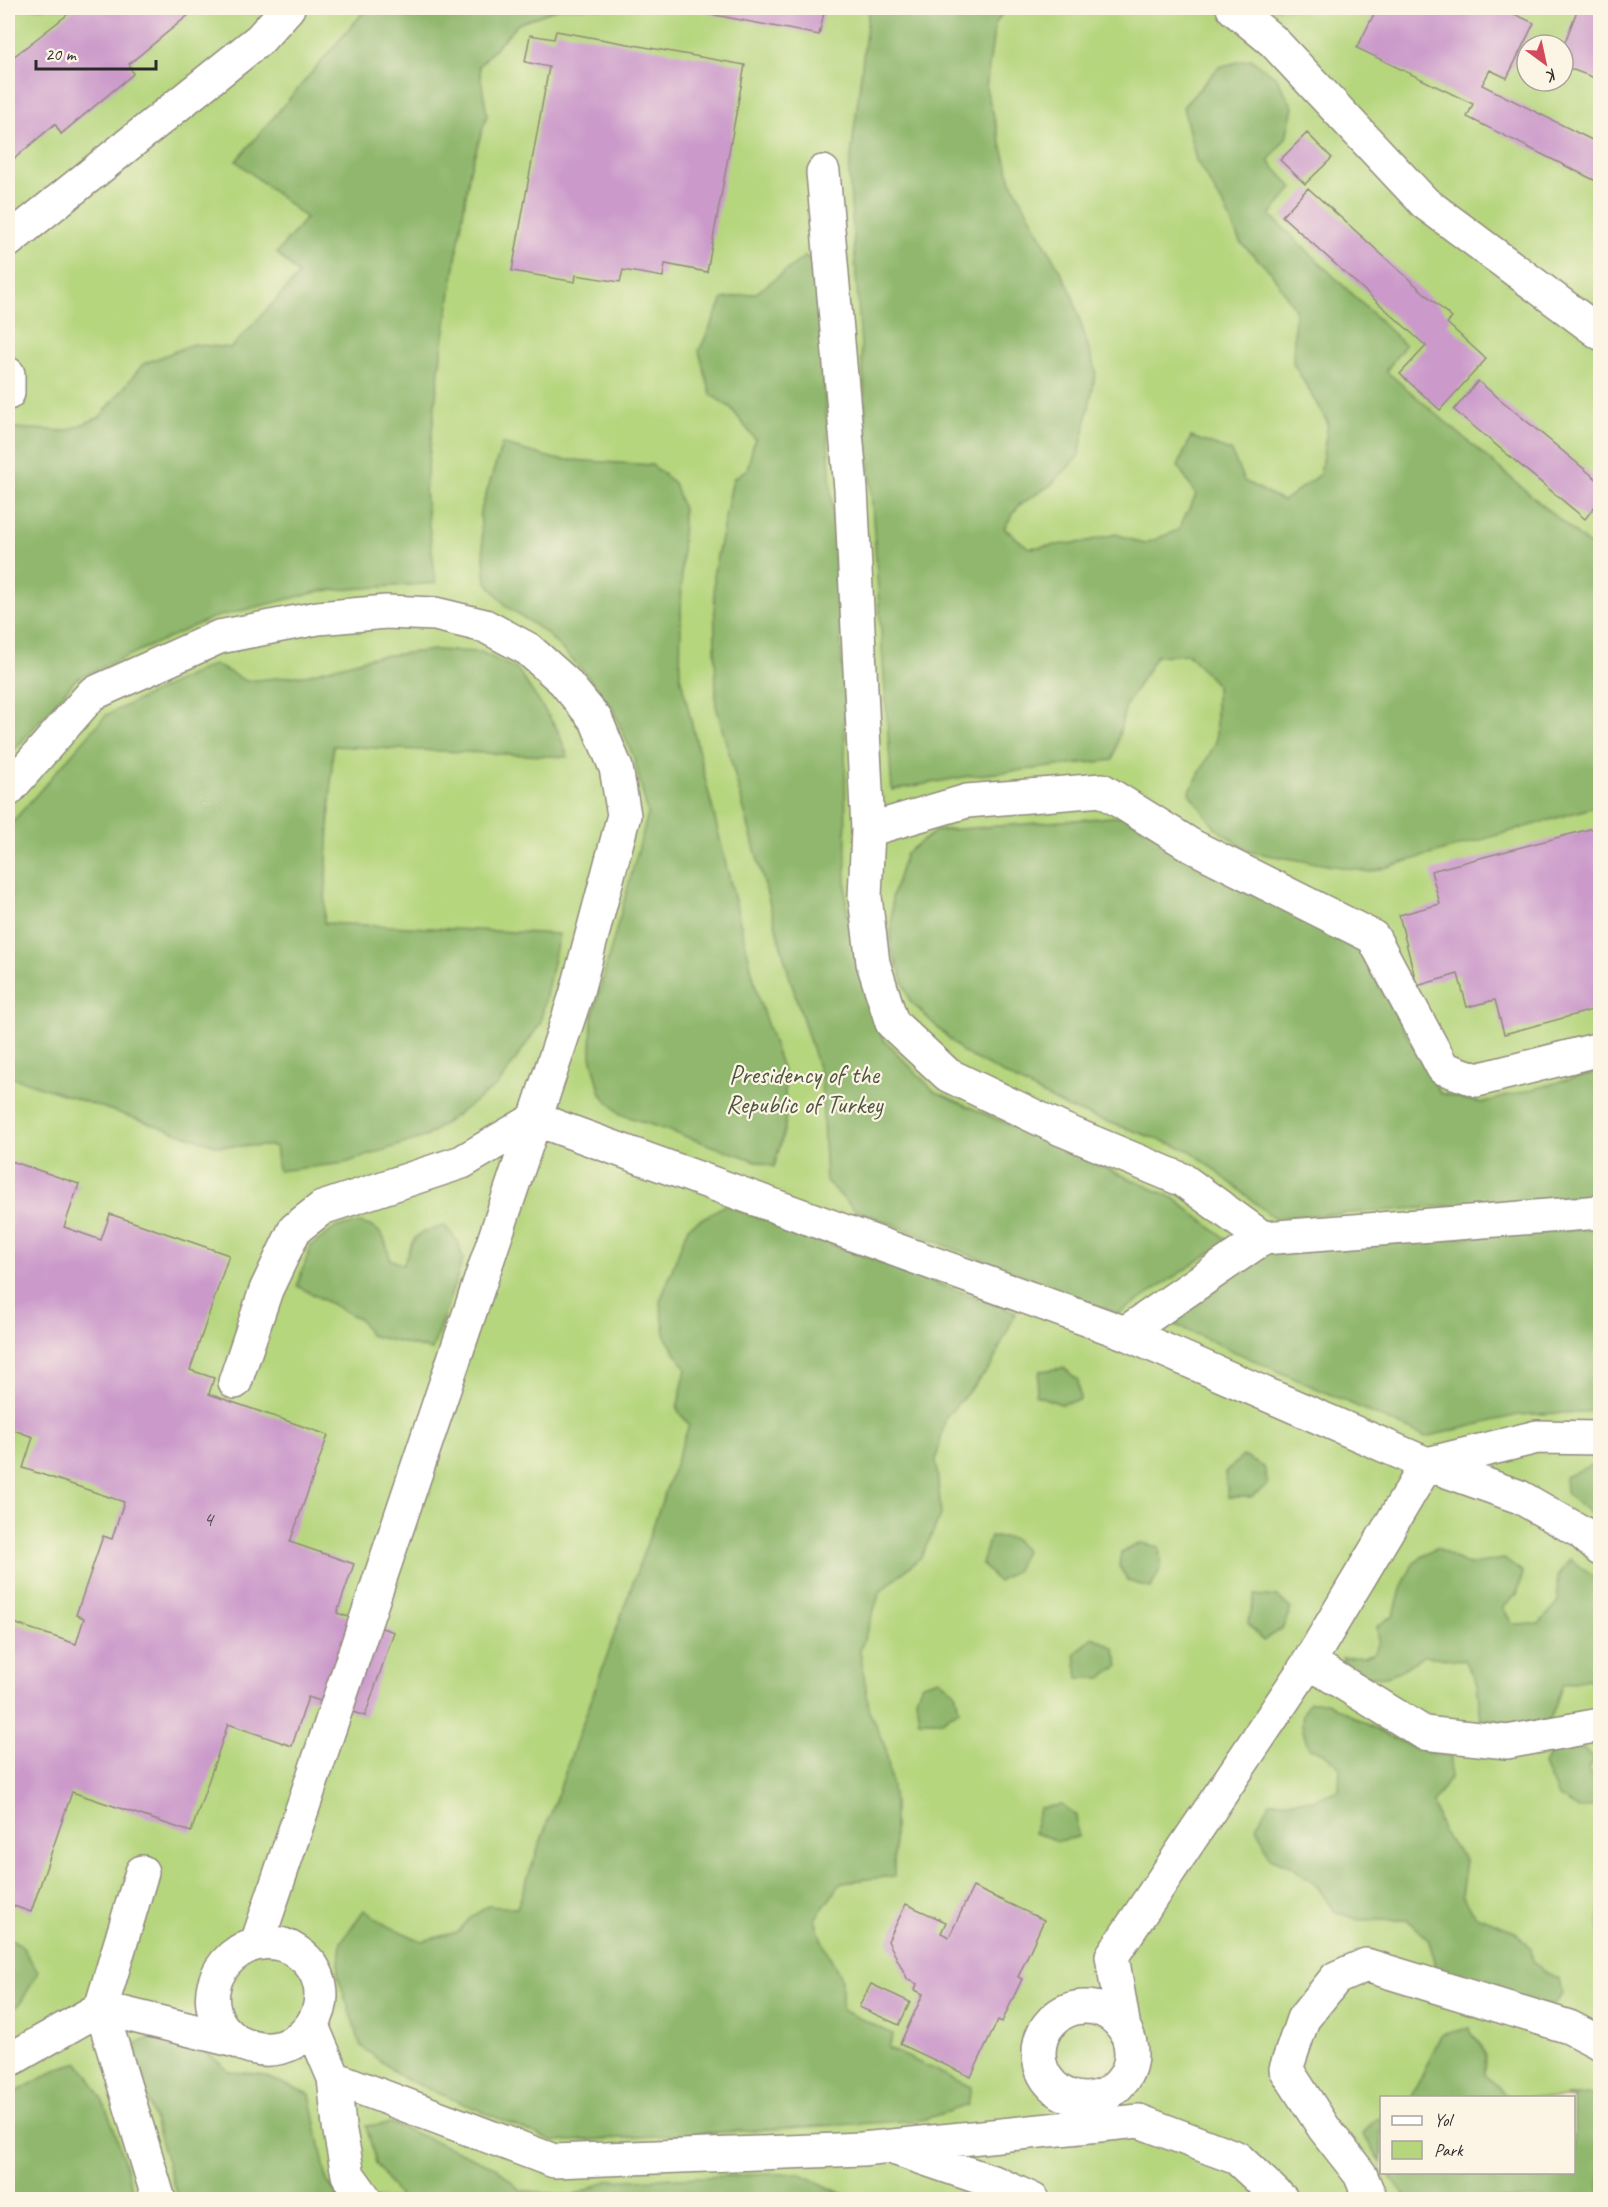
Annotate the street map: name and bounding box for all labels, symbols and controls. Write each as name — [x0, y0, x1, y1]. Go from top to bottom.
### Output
scale bar — [36, 33, 156, 71]
north arrow — [1515, 33, 1575, 93]
text: 20 m — [45, 43, 78, 65]
text: K — [1541, 64, 1561, 87]
park label: Presidency of the Republic of Turkey — [726, 1058, 884, 1121]
house number: 4 — [203, 1505, 215, 1533]
legend — [1380, 2096, 1575, 2174]
text: Yol — [1434, 2109, 1454, 2131]
text: Park — [1434, 2139, 1464, 2161]

